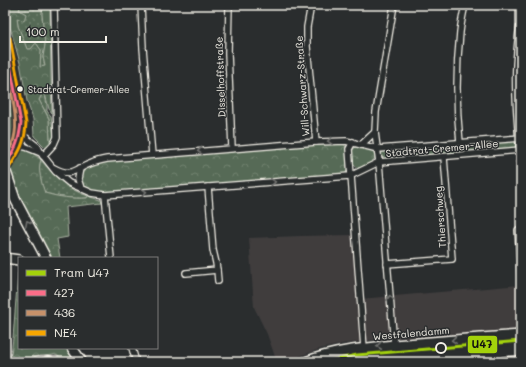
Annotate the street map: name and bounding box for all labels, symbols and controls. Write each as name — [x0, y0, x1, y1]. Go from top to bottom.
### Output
scale bar — [20, 18, 106, 44]
text: 100 m — [26, 23, 60, 39]
street label: Will-Schwarz-Straße — [291, 35, 313, 137]
street label: Disselhoffstraße — [212, 36, 228, 118]
marker: Stadtrat-Cremer-Allee — [15, 84, 25, 94]
place label: Stadtrat-Cremer-Allee — [28, 84, 130, 95]
street label: Stadtrat-Cremer-Allee — [385, 136, 499, 160]
one-way arrow — [327, 137, 333, 146]
one-way arrow — [197, 146, 203, 155]
one-way arrow — [270, 178, 276, 187]
street label: Thierschweg — [431, 186, 449, 248]
one-way arrow — [141, 188, 147, 197]
one-way arrow — [25, 220, 33, 228]
legend — [18, 257, 158, 349]
text: Tram U47 — [54, 264, 110, 280]
text: 427 — [54, 284, 75, 300]
one-way arrow — [385, 295, 394, 301]
text: 436 — [54, 304, 75, 320]
street label: Westfalendamm — [372, 323, 450, 343]
text: NE4 — [54, 324, 77, 340]
one-way arrow — [451, 335, 457, 344]
line badge: U47 — [467, 335, 498, 354]
text: U47 — [472, 336, 492, 351]
one-way arrow — [376, 342, 382, 351]
unlabelled marker — [435, 342, 447, 354]

